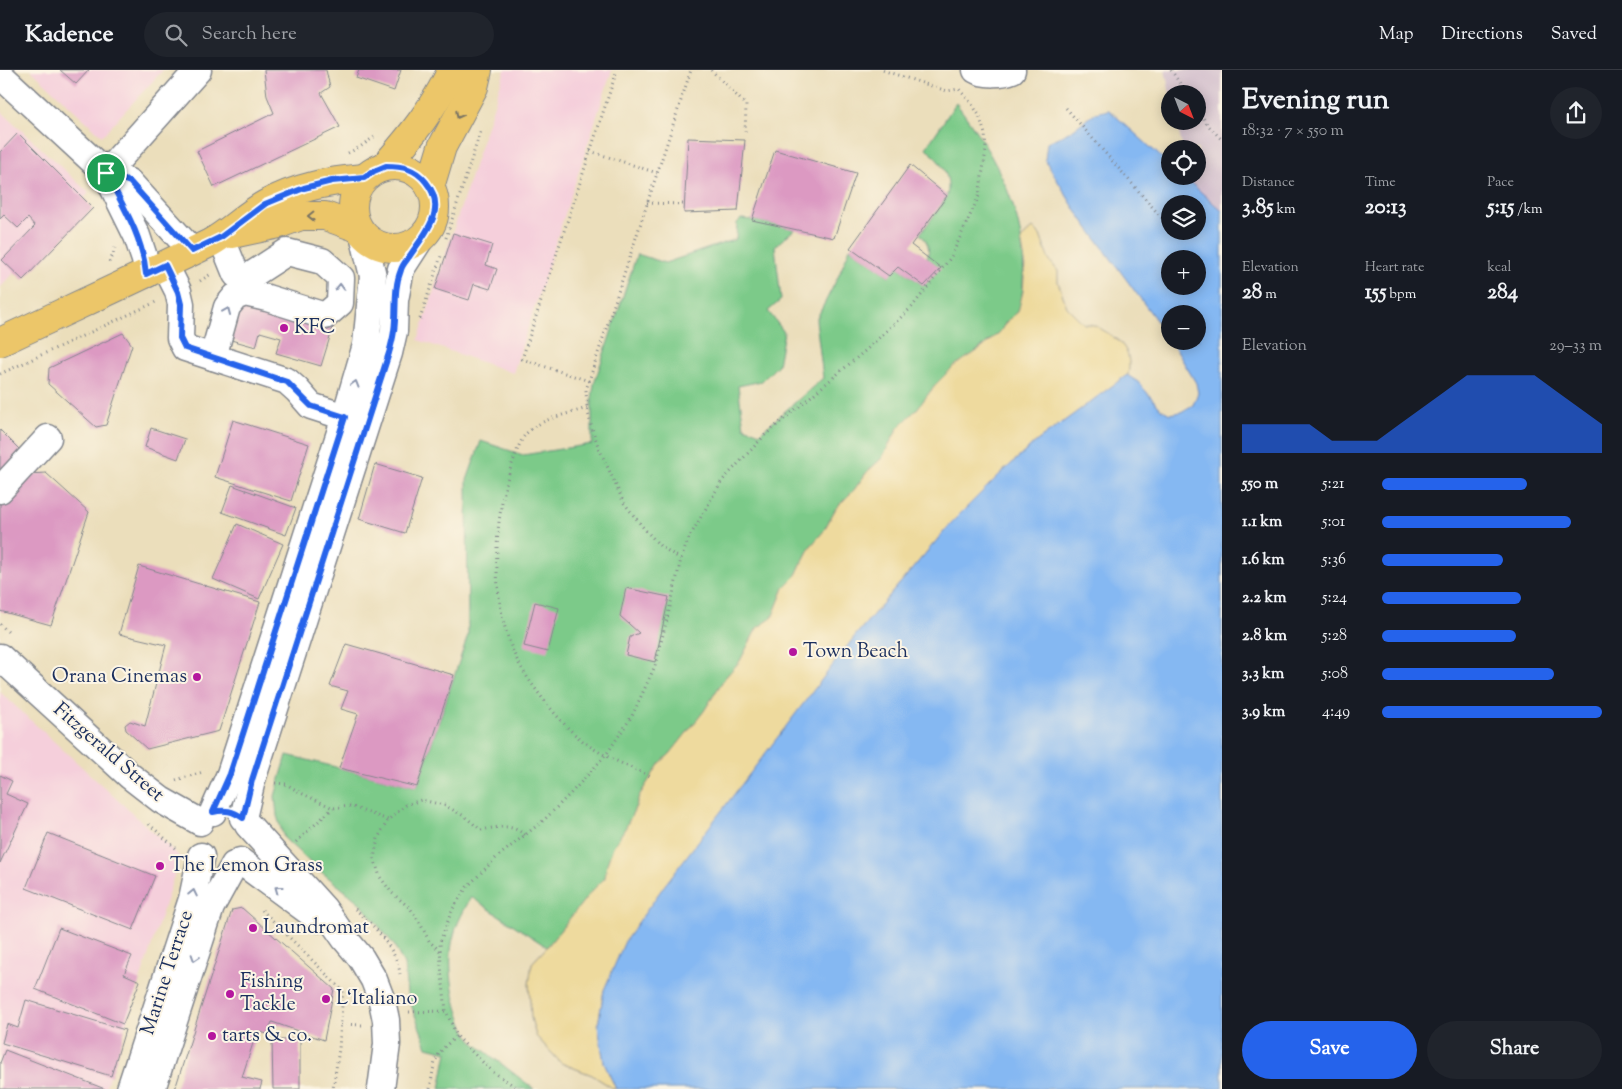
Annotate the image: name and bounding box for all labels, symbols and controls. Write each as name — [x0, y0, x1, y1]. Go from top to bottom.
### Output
search box — [144, 12, 494, 57]
text: Kadence — [25, 18, 114, 52]
icon: search — [162, 21, 190, 49]
text: Search here — [202, 21, 297, 48]
text: Map — [1379, 22, 1414, 48]
text: Directions — [1442, 22, 1523, 48]
text: Saved — [1551, 22, 1597, 48]
text: Evening run — [1242, 81, 1389, 121]
north arrow — [1161, 85, 1206, 130]
map controls — [1161, 85, 1206, 350]
button: share — [1550, 87, 1602, 139]
one-way arrow — [456, 109, 466, 118]
text: 18:32 · 7 × 550 m — [1242, 120, 1344, 143]
button: locate — [1161, 140, 1206, 185]
pin — [85, 152, 127, 194]
icon: arrive — [92, 159, 120, 187]
text: Distance — [1242, 173, 1295, 193]
text: Time — [1365, 173, 1396, 193]
text: Pace — [1487, 173, 1514, 193]
text: 3.85 — [1242, 193, 1273, 223]
text: 20:13 — [1365, 193, 1406, 223]
text: 5:15 — [1487, 193, 1514, 223]
button: layers — [1161, 195, 1206, 240]
text: km — [1273, 200, 1296, 220]
text: /km — [1514, 200, 1543, 220]
one-way arrow — [307, 211, 315, 221]
button: + — [1161, 250, 1206, 295]
text: Elevation — [1242, 258, 1299, 278]
text: Heart rate — [1365, 258, 1424, 278]
text: kcal — [1487, 258, 1511, 278]
text: 28 — [1242, 278, 1262, 308]
text: 155 — [1365, 278, 1386, 308]
text: 284 — [1487, 278, 1518, 308]
one-way arrow — [335, 283, 346, 291]
text: m — [1262, 285, 1277, 305]
text: bpm — [1386, 285, 1416, 305]
button: − — [1161, 305, 1206, 350]
one-way arrow — [220, 307, 231, 316]
place label: KFC — [294, 314, 336, 343]
marker: KFC — [278, 322, 290, 334]
text: Elevation — [1242, 335, 1307, 358]
text: 29–33 m — [1549, 335, 1602, 358]
one-way arrow — [349, 380, 359, 388]
text: 550 m — [1242, 473, 1278, 496]
text: 5:21 — [1322, 473, 1345, 496]
text: 1.1 km — [1242, 511, 1282, 534]
text: 5:01 — [1322, 511, 1345, 534]
text: 1.6 km — [1242, 549, 1284, 572]
text: 5:36 — [1322, 549, 1346, 572]
text: 2.2 km — [1242, 587, 1286, 610]
text: 5:24 — [1322, 587, 1347, 610]
text: 2.8 km — [1242, 625, 1287, 648]
text: 5:28 — [1322, 625, 1347, 648]
place label: Town Beach — [803, 638, 908, 667]
marker: Town Beach — [787, 646, 799, 658]
place label: Orana Cinemas — [52, 663, 187, 692]
text: 3.3 km — [1242, 663, 1284, 686]
text: 5:08 — [1322, 663, 1348, 686]
marker: Orana Cinemas — [191, 671, 203, 683]
street label: Fitzgerald Street — [46, 696, 170, 810]
text: 3.9 km — [1242, 701, 1285, 724]
text: 4:49 — [1322, 701, 1350, 724]
place label: The Lemon Grass — [170, 852, 323, 881]
marker: The Lemon Grass — [154, 860, 166, 872]
one-way arrow — [275, 887, 284, 895]
one-way arrow — [188, 888, 198, 897]
street label: Marine Terrace — [134, 907, 202, 1039]
place label: Laundromat — [263, 914, 369, 943]
marker: Laundromat — [247, 922, 259, 934]
one-way arrow — [190, 953, 200, 961]
place label: Fishing Tackle — [240, 968, 303, 1020]
place label: L‘Italiano — [336, 985, 417, 1014]
marker: Fishing Tackle — [224, 988, 236, 1000]
marker: L‘Italiano — [320, 993, 332, 1005]
button: Save — [1242, 1021, 1417, 1079]
button: Share — [1427, 1021, 1602, 1079]
place label: tarts & co. — [222, 1022, 312, 1051]
marker: tarts & co. — [206, 1030, 218, 1042]

